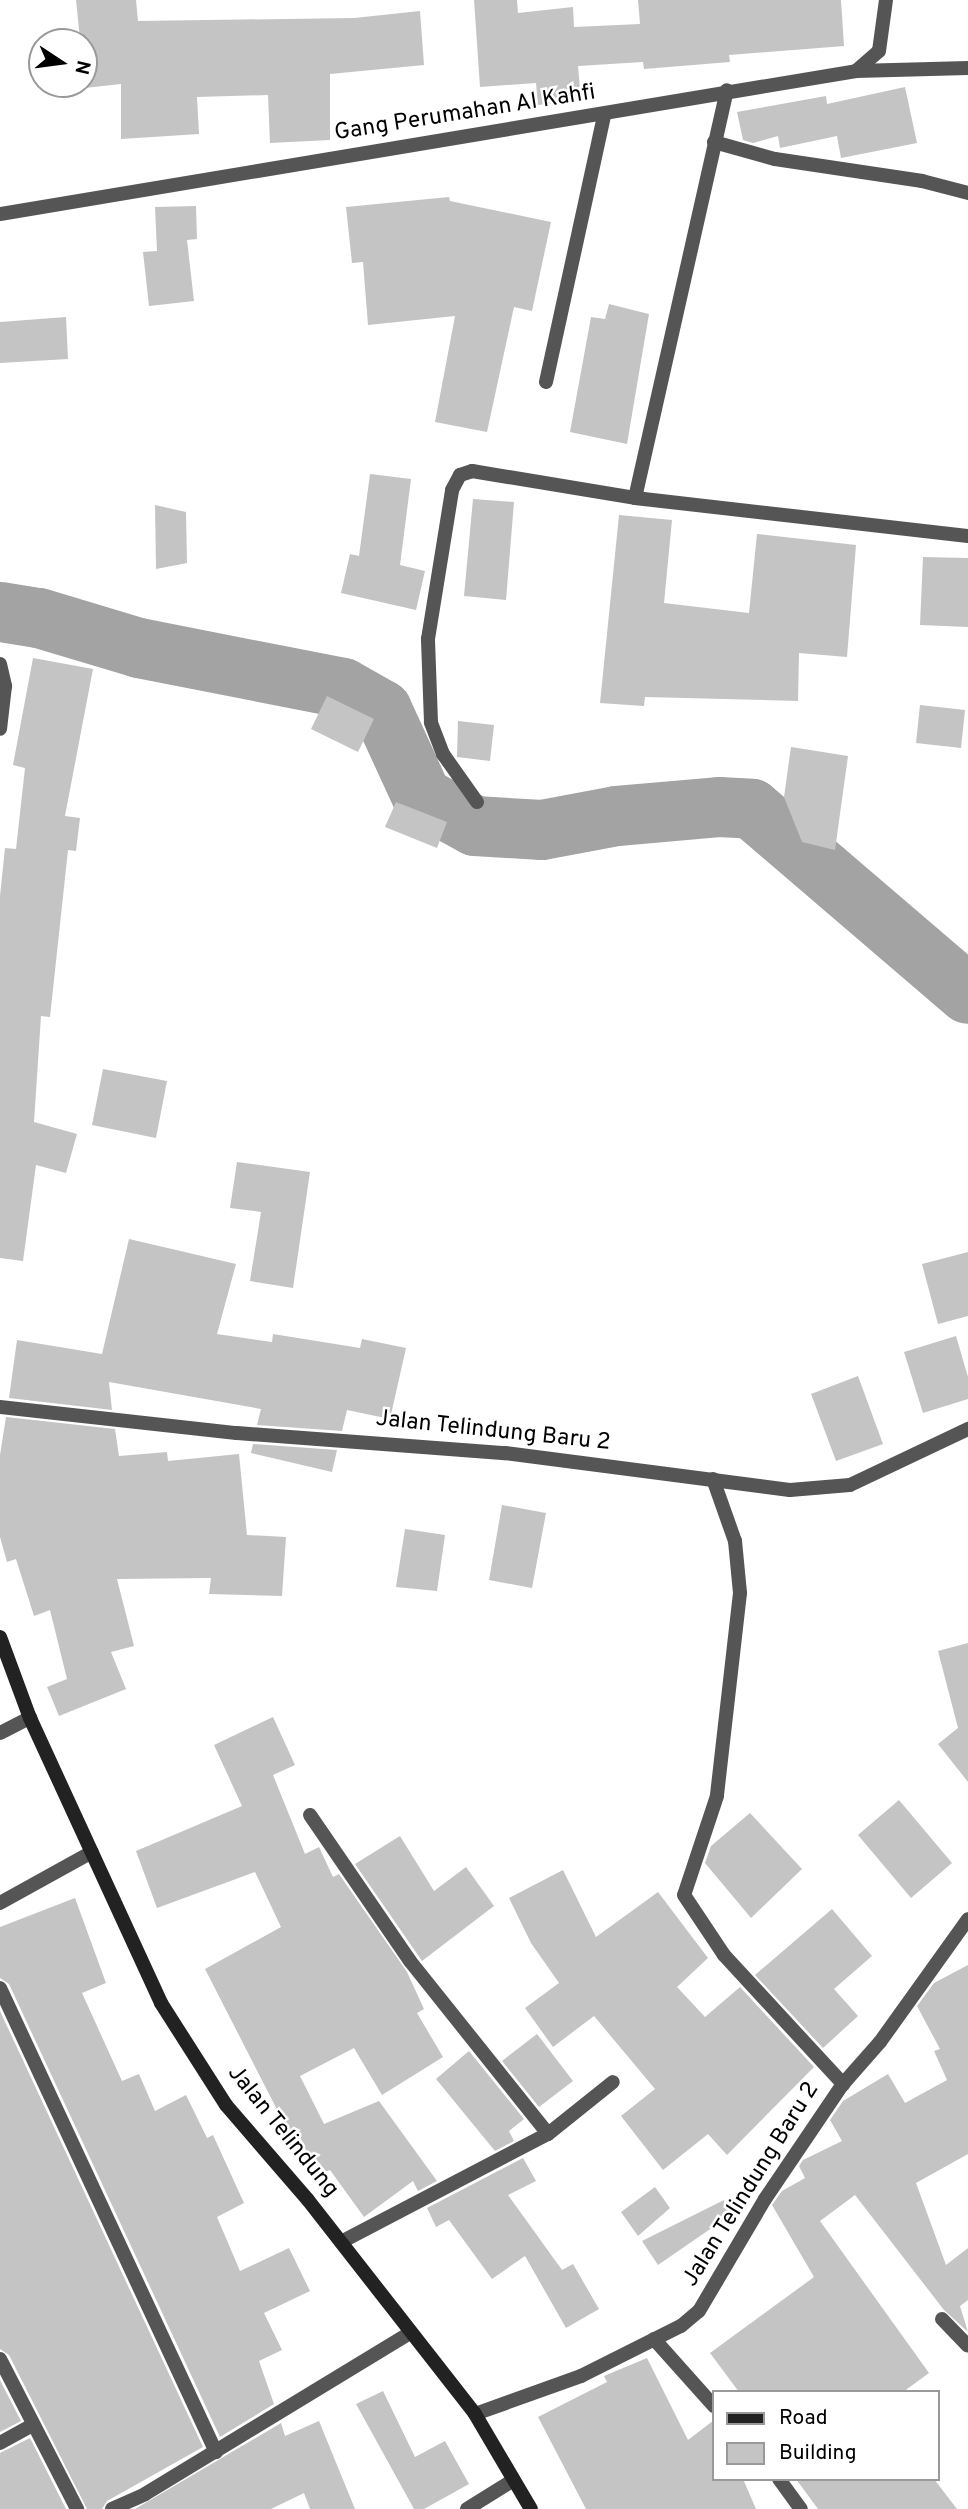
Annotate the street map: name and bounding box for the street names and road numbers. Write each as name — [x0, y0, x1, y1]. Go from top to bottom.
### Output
street label: Gang Perumahan Al Kahfi — [332, 80, 598, 148]
street label: Jalan Telindung Baru 2 — [374, 1406, 612, 1458]
street label: Jalan Telindung — [220, 2060, 344, 2204]
street label: Jalan Telindung Baru 2 — [678, 2077, 826, 2293]

